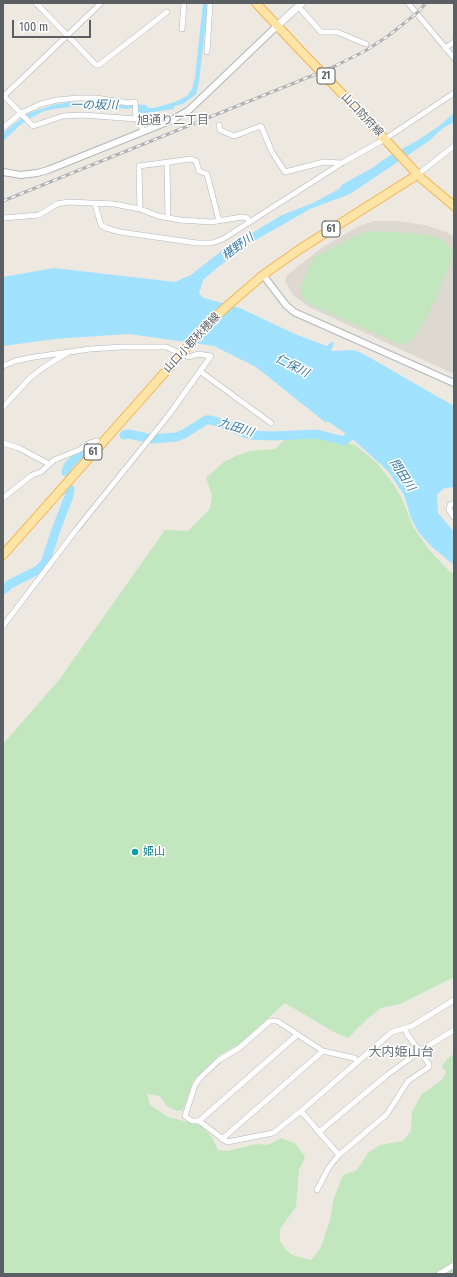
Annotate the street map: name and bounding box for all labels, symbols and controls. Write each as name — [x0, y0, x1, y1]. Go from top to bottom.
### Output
scale bar — [14, 12, 93, 38]
text: 100 m — [19, 20, 48, 34]
road number: 21 — [317, 68, 335, 84]
street label: 山口防府線 — [338, 91, 386, 139]
water label: 一の坂川 — [70, 99, 118, 113]
district label: 旭通り二丁目 — [137, 114, 209, 128]
road number: 61 — [322, 221, 340, 237]
water label: 椹野川 — [219, 231, 257, 263]
street label: 山口小郡秋穂線 — [161, 310, 223, 376]
water label: 仁保川 — [273, 351, 311, 381]
water label: 九田川 — [217, 416, 255, 440]
road number: 61 — [84, 444, 102, 460]
water label: 問田川 — [386, 456, 418, 494]
place label: 姫山 — [143, 845, 165, 859]
marker: 姫山 — [130, 847, 140, 857]
district label: 大内姫山台 — [369, 1044, 433, 1060]

